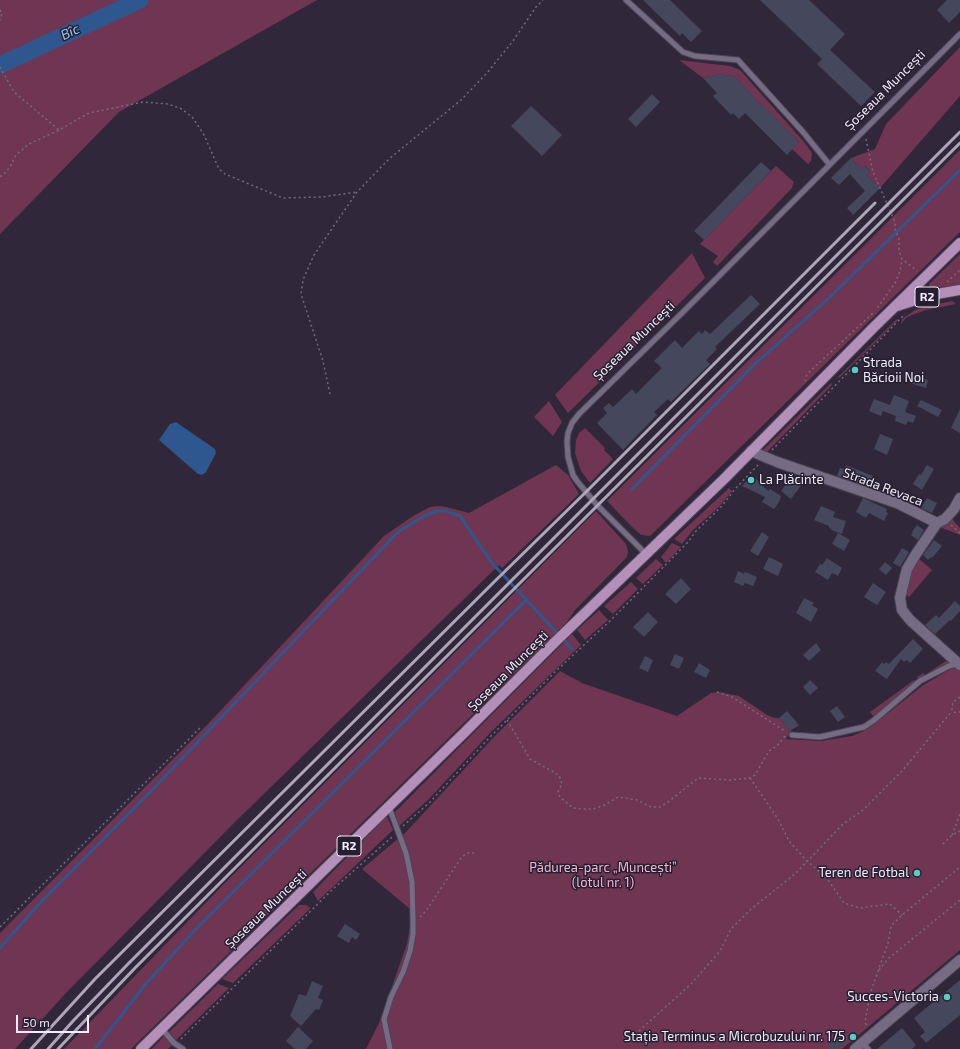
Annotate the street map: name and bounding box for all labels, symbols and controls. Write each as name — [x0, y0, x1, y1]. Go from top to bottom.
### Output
water label: Bîc — [58, 20, 82, 44]
street label: Șoseaua Muncești — [842, 47, 928, 133]
road number: R2 — [915, 287, 939, 307]
street label: Șoseaua Muncești — [590, 298, 678, 384]
place label: Strada Băcioii Noi — [863, 355, 924, 386]
marker: Strada Băcioii Noi — [850, 365, 860, 375]
street label: Strada Revaca — [841, 465, 925, 509]
place label: La Plăcinte — [759, 472, 823, 488]
marker: La Plăcinte — [746, 475, 756, 485]
street label: Șoseaua Muncești — [465, 628, 551, 714]
road number: R2 — [337, 836, 361, 856]
park label: Pădurea-parc „Muncești” (lotul nr. 1) — [529, 860, 677, 891]
place label: Teren de Fotbal — [819, 865, 909, 881]
street label: Șoseaua Muncești — [222, 866, 310, 952]
marker: Teren de Fotbal — [912, 868, 922, 878]
place label: Succes-Victoria — [847, 989, 939, 1005]
marker: Succes-Victoria — [942, 992, 952, 1002]
scale bar — [18, 1007, 91, 1033]
text: 50 m — [23, 1015, 50, 1029]
place label: Stația Terminus a Microbuzului nr. 175 — [624, 1029, 845, 1045]
marker: Stația Terminus a Microbuzului nr. 175 — [848, 1032, 858, 1042]

